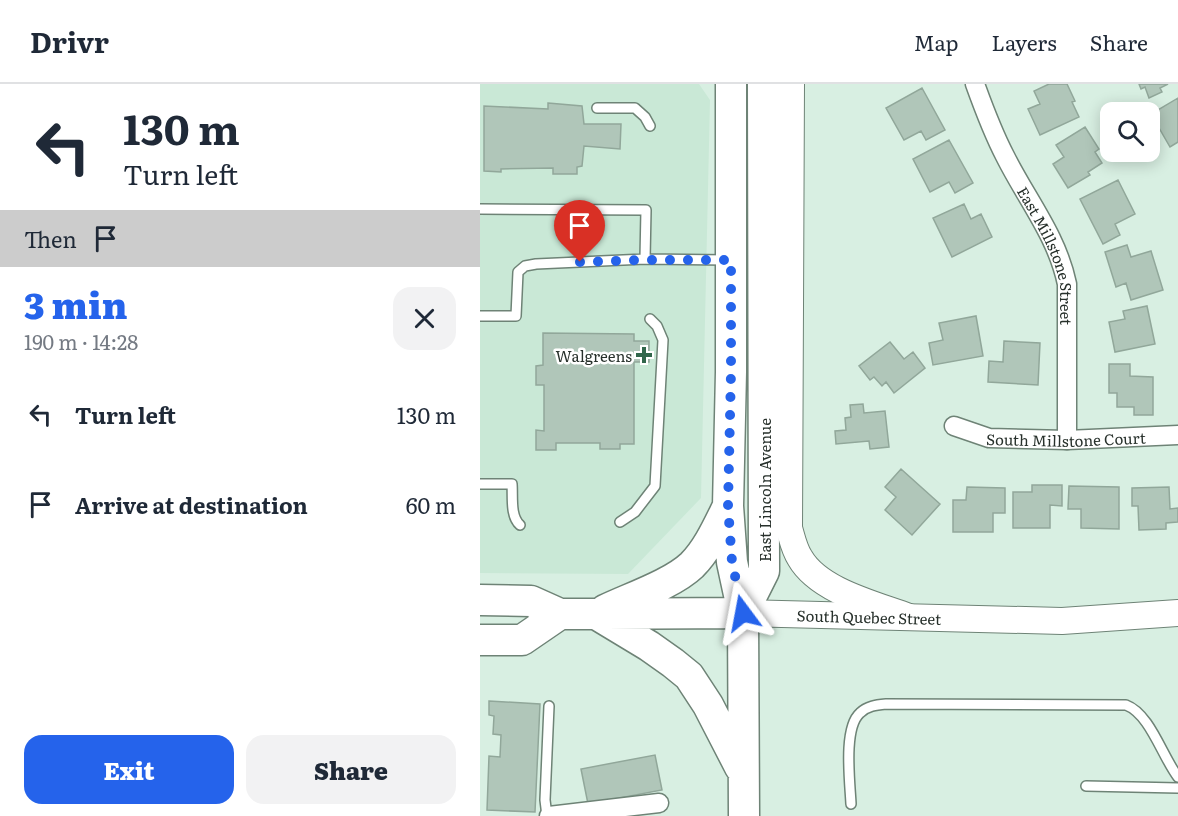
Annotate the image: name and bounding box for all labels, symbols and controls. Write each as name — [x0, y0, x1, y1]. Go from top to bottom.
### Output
text: Drivr — [30, 20, 109, 62]
text: Map — [914, 26, 959, 57]
text: Layers — [992, 26, 1057, 57]
text: Share — [1090, 26, 1148, 57]
text: 130 m — [123, 96, 240, 158]
map controls — [1100, 102, 1160, 162]
button: search — [1100, 102, 1160, 162]
icon: left — [24, 108, 102, 186]
text: Turn left — [123, 153, 238, 193]
street label: East Millstone Street — [1012, 182, 1079, 325]
pin — [554, 200, 605, 262]
icon: arrive — [563, 209, 596, 242]
text: Then — [24, 222, 77, 255]
icon: arrive — [89, 222, 122, 255]
text: 3 min — [24, 277, 128, 330]
button: close — [393, 287, 456, 350]
text: 190 m · 14:28 — [24, 326, 138, 356]
place label: Walgreens — [555, 344, 632, 367]
marker: Walgreens — [637, 348, 651, 362]
icon: left — [24, 398, 57, 431]
text: Turn left — [75, 398, 176, 431]
text: 130 m — [397, 398, 456, 431]
street label: East Lincoln Avenue — [753, 418, 776, 562]
street label: South Millstone Court — [986, 425, 1146, 452]
icon: arrive — [24, 488, 57, 521]
text: Arrive at destination — [75, 488, 308, 521]
text: 60 m — [406, 488, 456, 521]
position arrow — [711, 581, 775, 645]
street label: South Quebec Street — [796, 603, 941, 629]
button: Exit — [24, 735, 234, 804]
button: Share — [246, 735, 456, 804]

